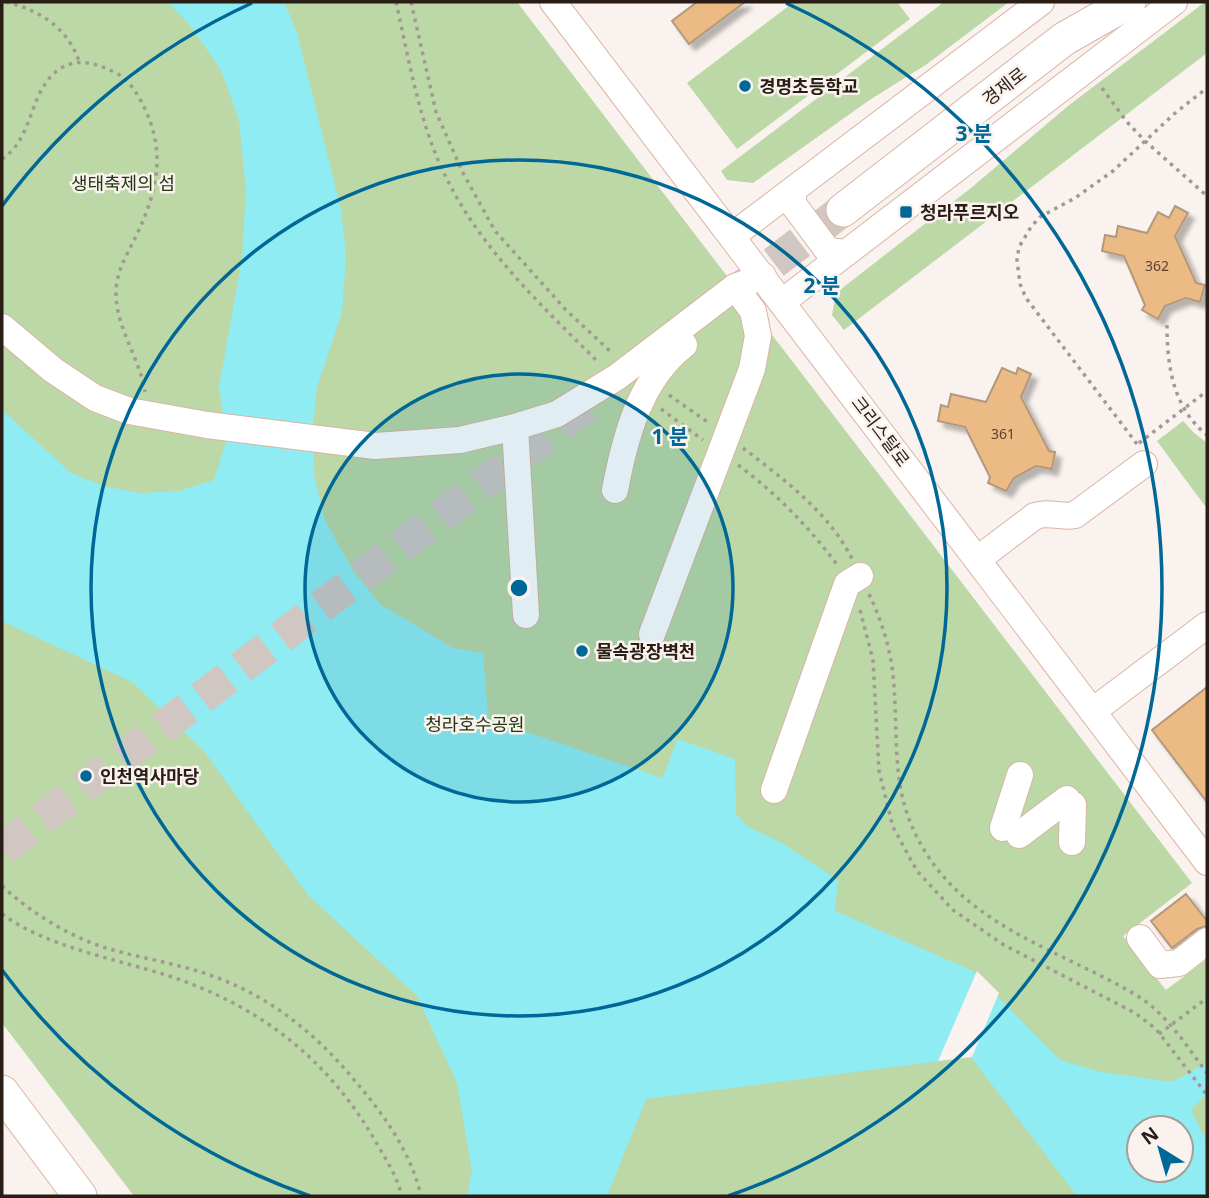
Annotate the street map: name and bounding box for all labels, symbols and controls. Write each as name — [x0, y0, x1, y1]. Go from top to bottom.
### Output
street label: 경제로 — [977, 61, 1031, 111]
place label: 경명초등학교 — [759, 74, 858, 98]
marker: 경명초등학교 — [737, 78, 753, 94]
text: 3 분 — [956, 119, 992, 147]
park label: 생태축제의 섬 — [71, 171, 175, 195]
place label: 청라푸르지오 — [920, 200, 1019, 224]
marker: 청라푸르지오 — [898, 204, 914, 220]
house number: 362 — [1145, 256, 1169, 275]
text: 2 분 — [804, 271, 840, 299]
street label: 크리스탈로 — [846, 391, 916, 471]
text: 1 분 — [652, 422, 688, 450]
house number: 361 — [991, 424, 1015, 443]
centre of rings — [507, 576, 531, 600]
place label: 물속광장벽천 — [596, 639, 695, 663]
marker: 물속광장벽천 — [574, 643, 590, 659]
park label: 청라호수공원 — [425, 712, 525, 736]
place label: 인천역사마당 — [100, 764, 199, 788]
marker: 인천역사마당 — [78, 768, 94, 784]
north arrow — [1125, 1114, 1195, 1184]
text: N — [1136, 1120, 1164, 1150]

